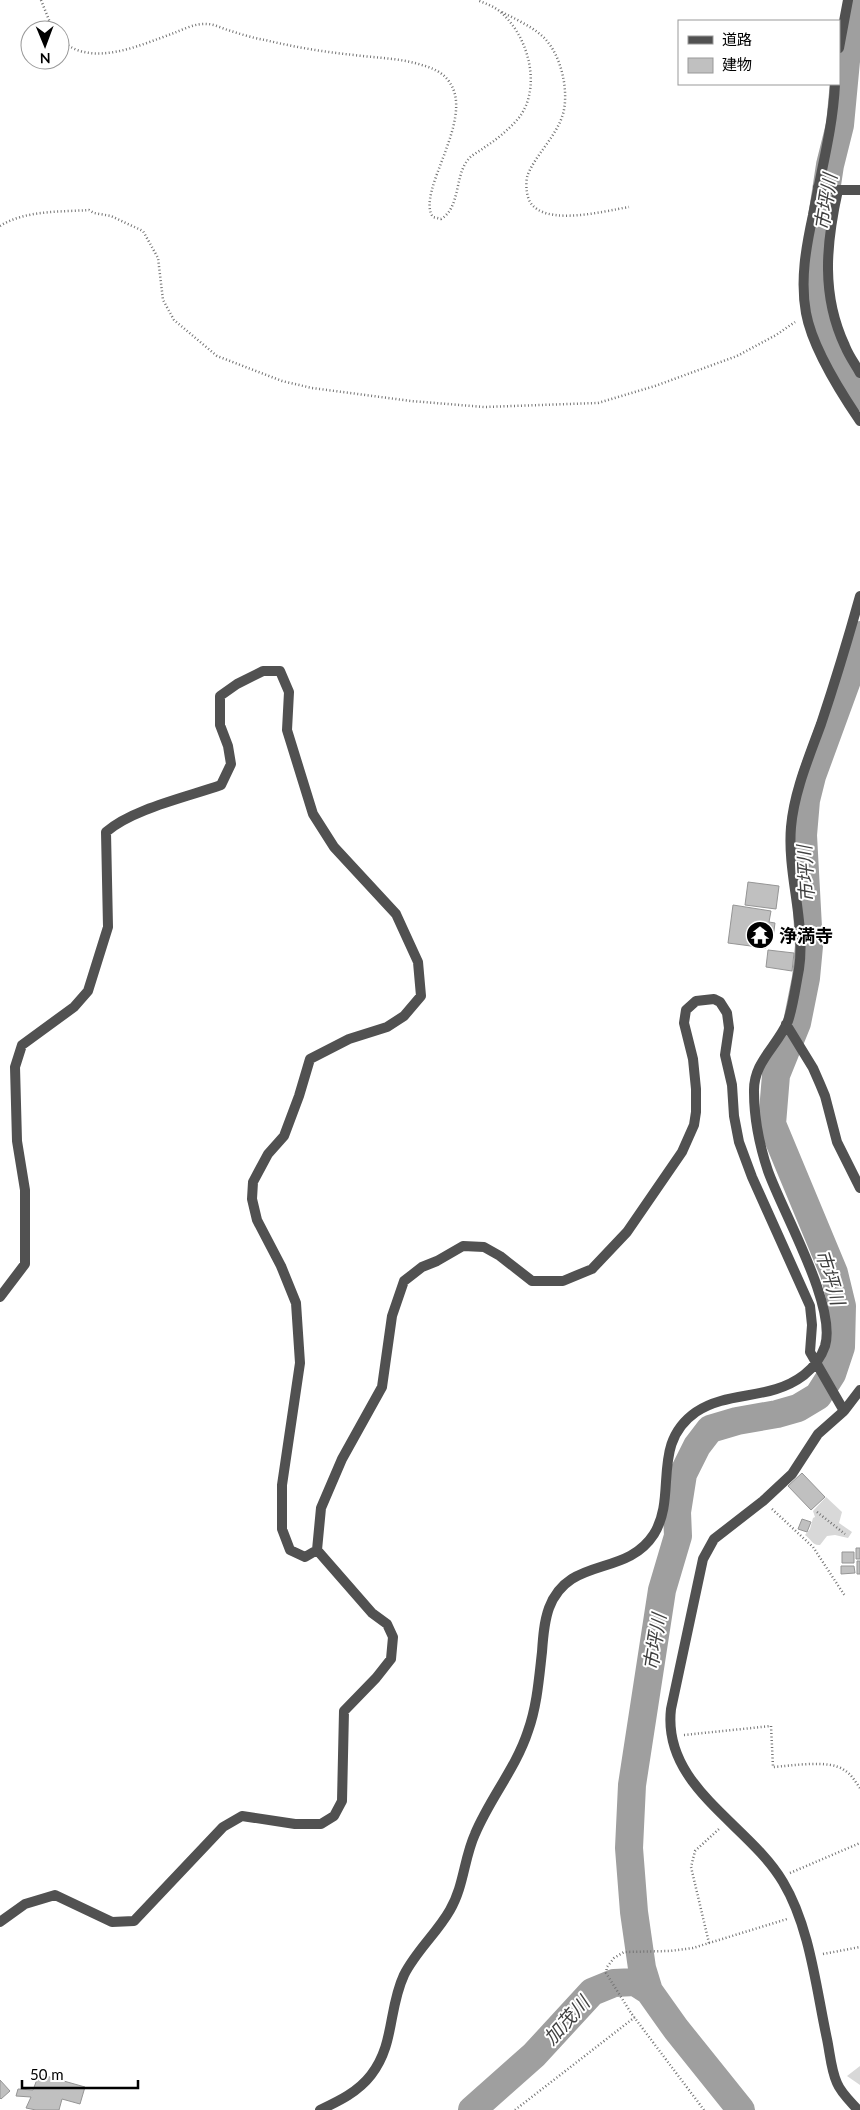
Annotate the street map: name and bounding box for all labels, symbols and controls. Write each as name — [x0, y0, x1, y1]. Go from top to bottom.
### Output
north arrow — [20, 20, 70, 70]
legend — [678, 20, 840, 85]
text: 道路 — [722, 30, 752, 48]
text: N — [40, 50, 51, 67]
text: 建物 — [722, 55, 752, 73]
water label: 市坪川 — [809, 170, 841, 232]
water label: 市坪川 — [792, 843, 818, 903]
temple icon: 浄満寺 — [745, 920, 775, 950]
place label: 浄満寺 — [779, 924, 833, 946]
water label: 市坪川 — [812, 1246, 851, 1310]
water label: 市坪川 — [638, 1610, 670, 1672]
water label: 加茂川 — [538, 1990, 595, 2049]
scale bar — [22, 2058, 139, 2090]
text: 50 m — [30, 2065, 64, 2083]

